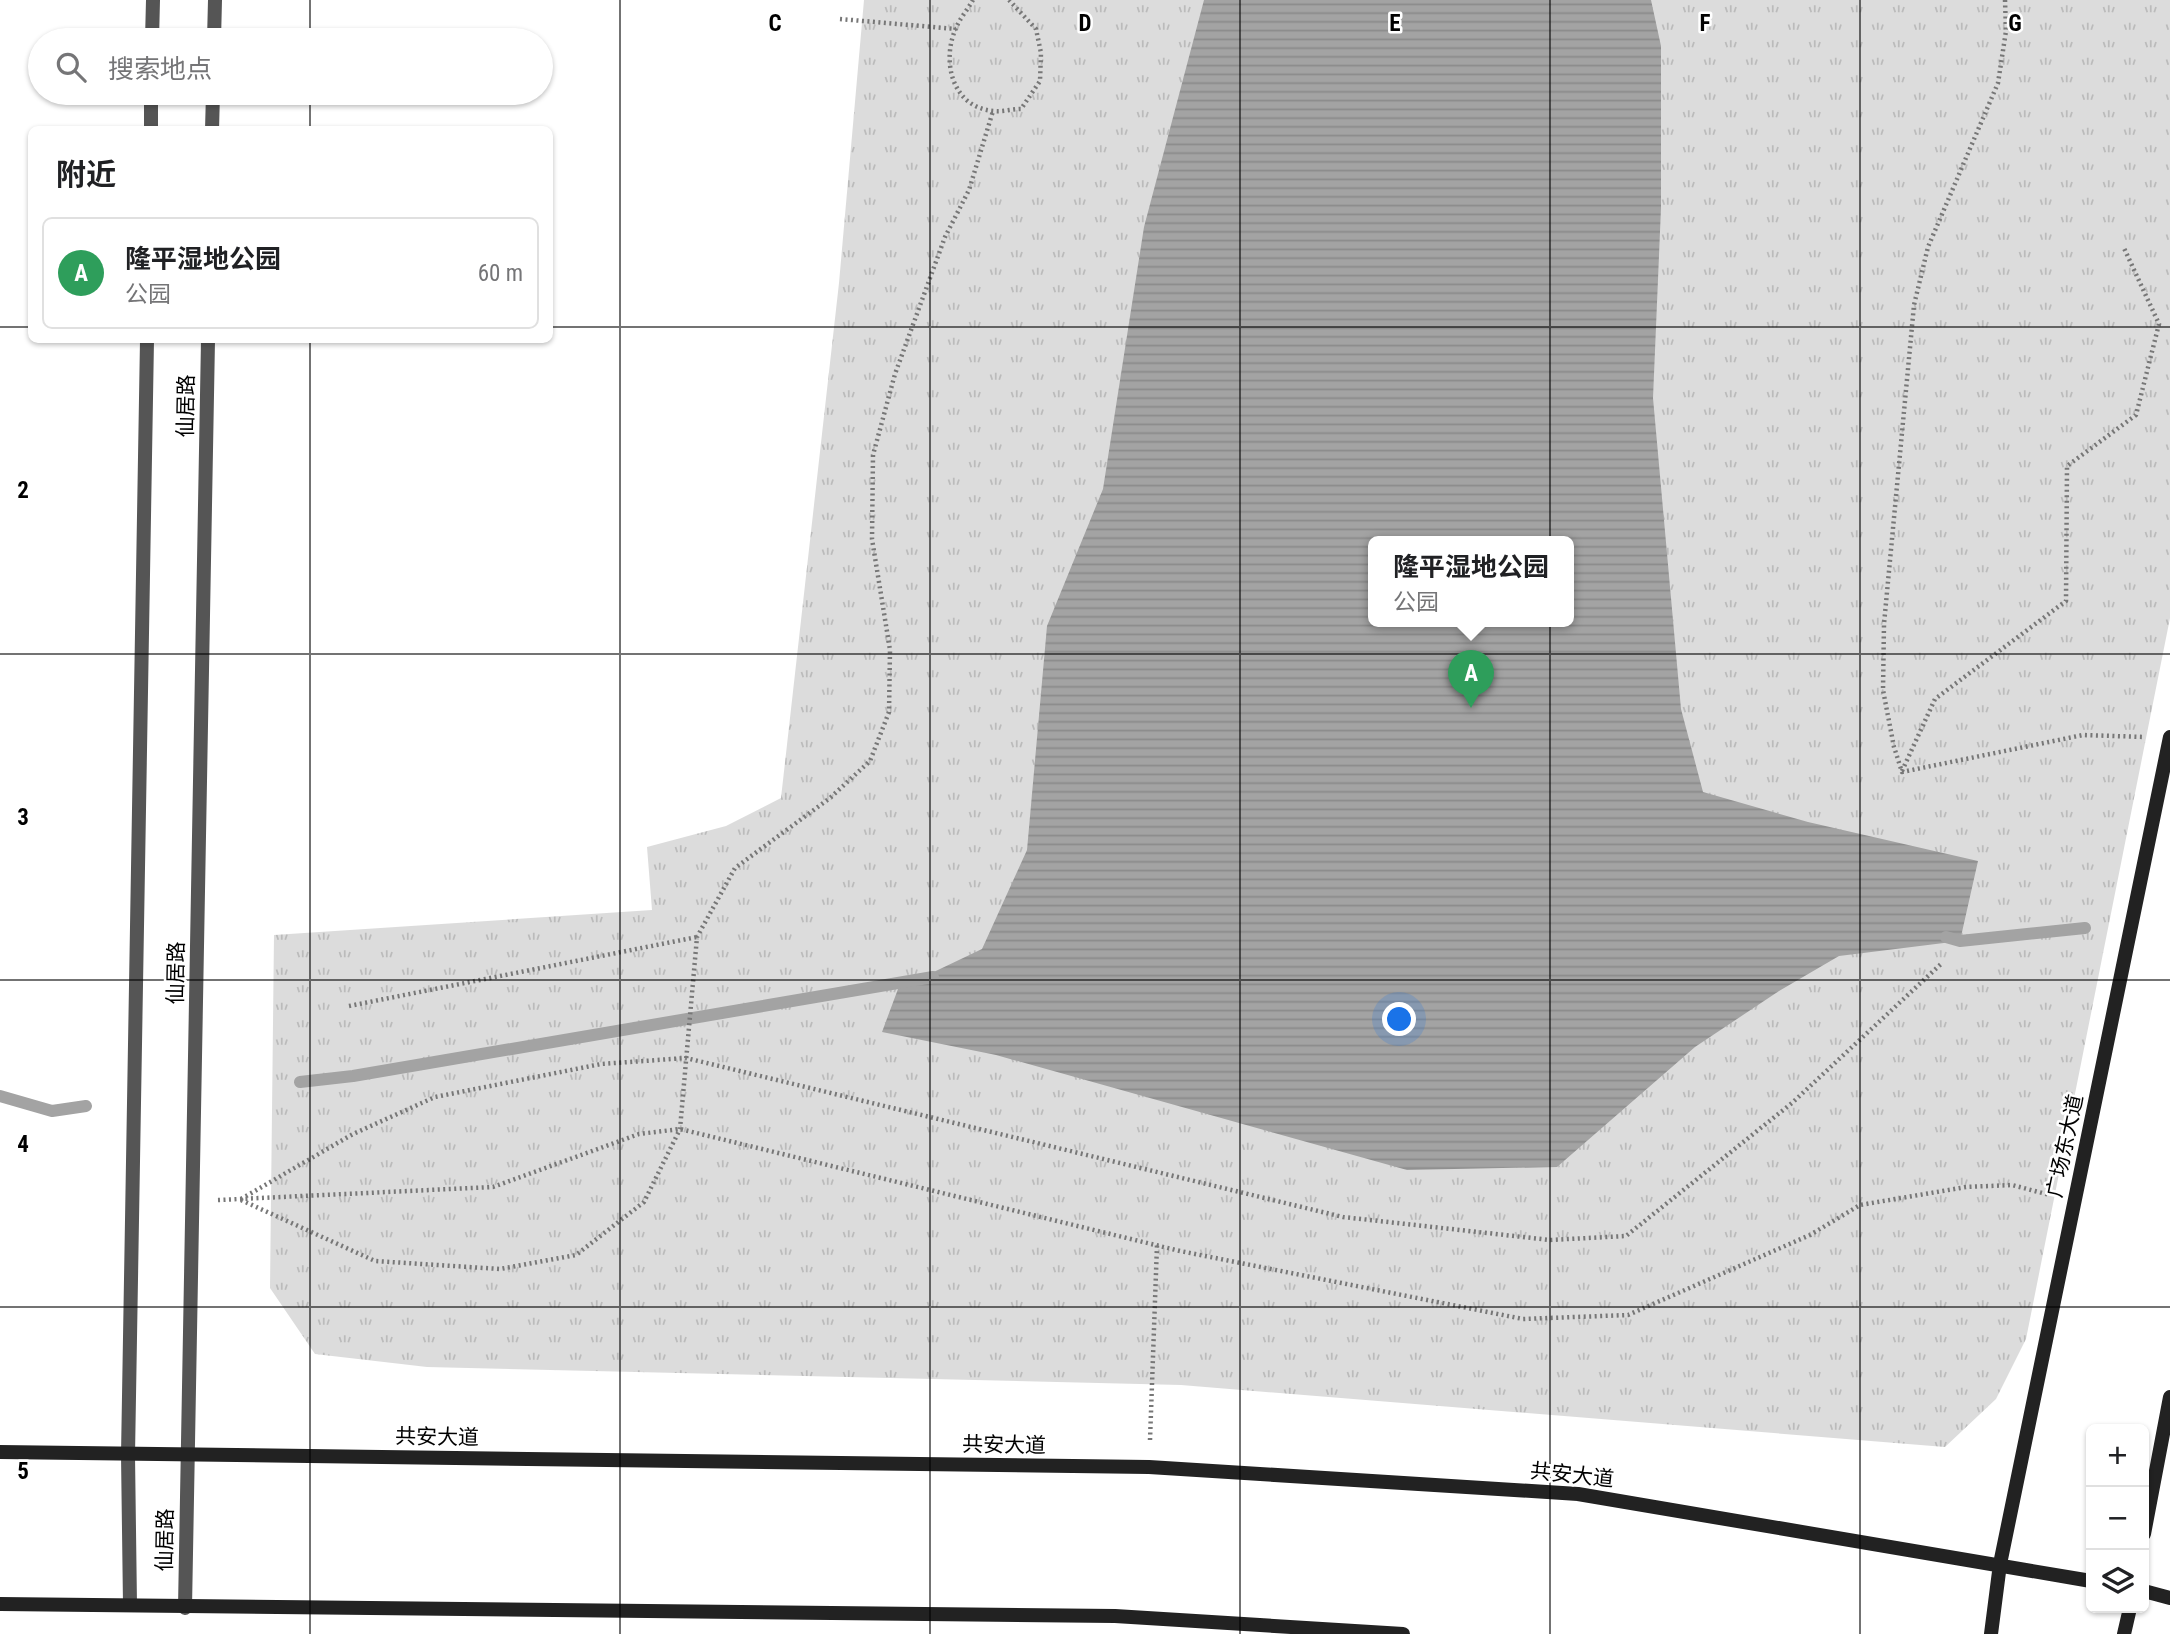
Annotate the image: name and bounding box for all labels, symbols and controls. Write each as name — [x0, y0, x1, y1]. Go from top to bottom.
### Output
text: C — [768, 10, 782, 37]
text: D — [1079, 10, 1092, 37]
text: E — [1389, 10, 1401, 37]
text: F — [1700, 10, 1711, 37]
text: G — [2008, 10, 2022, 37]
search box — [28, 28, 553, 105]
icon: search — [52, 48, 90, 86]
text: 搜索地点 — [108, 54, 212, 84]
text: 附近 — [56, 157, 116, 192]
text: 隆平湿地公园 — [125, 244, 281, 274]
text: A — [74, 260, 88, 287]
text: 60 m — [478, 260, 523, 287]
text: 公园 — [125, 281, 171, 308]
street label: 仙居路 — [173, 374, 199, 438]
text: 2 — [17, 477, 29, 504]
popup — [1368, 536, 1574, 627]
text: 隆平湿地公园 — [1393, 552, 1549, 582]
text: 公园 — [1393, 589, 1439, 616]
pin: A — [1448, 650, 1494, 708]
text: 3 — [17, 804, 29, 831]
street label: 仙居路 — [163, 941, 189, 1005]
your location — [1382, 1002, 1416, 1036]
street label: 广场东大道 — [2042, 1092, 2088, 1200]
text: 4 — [17, 1131, 29, 1158]
street label: 共安大道 — [395, 1424, 479, 1450]
map controls — [2086, 1424, 2149, 1613]
button: + — [2086, 1424, 2149, 1487]
street label: 共安大道 — [962, 1432, 1046, 1458]
text: 5 — [17, 1458, 29, 1485]
street label: 共安大道 — [1529, 1459, 1615, 1491]
button: − — [2086, 1487, 2149, 1550]
street label: 仙居路 — [152, 1508, 178, 1572]
button: layers — [2086, 1550, 2149, 1613]

